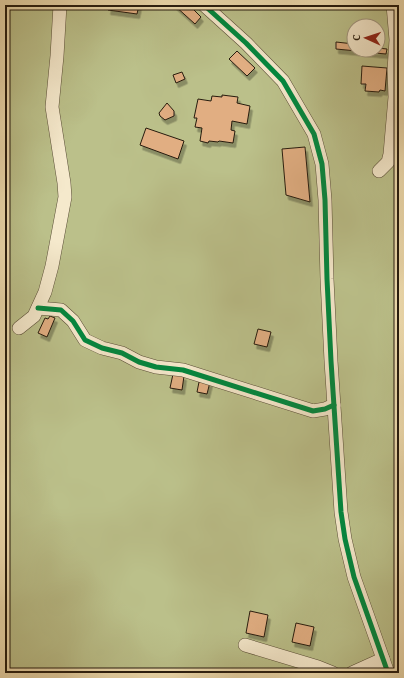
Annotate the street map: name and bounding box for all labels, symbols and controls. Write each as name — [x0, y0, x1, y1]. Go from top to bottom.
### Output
north arrow — [346, 18, 386, 58]
text: С — [348, 34, 364, 41]

